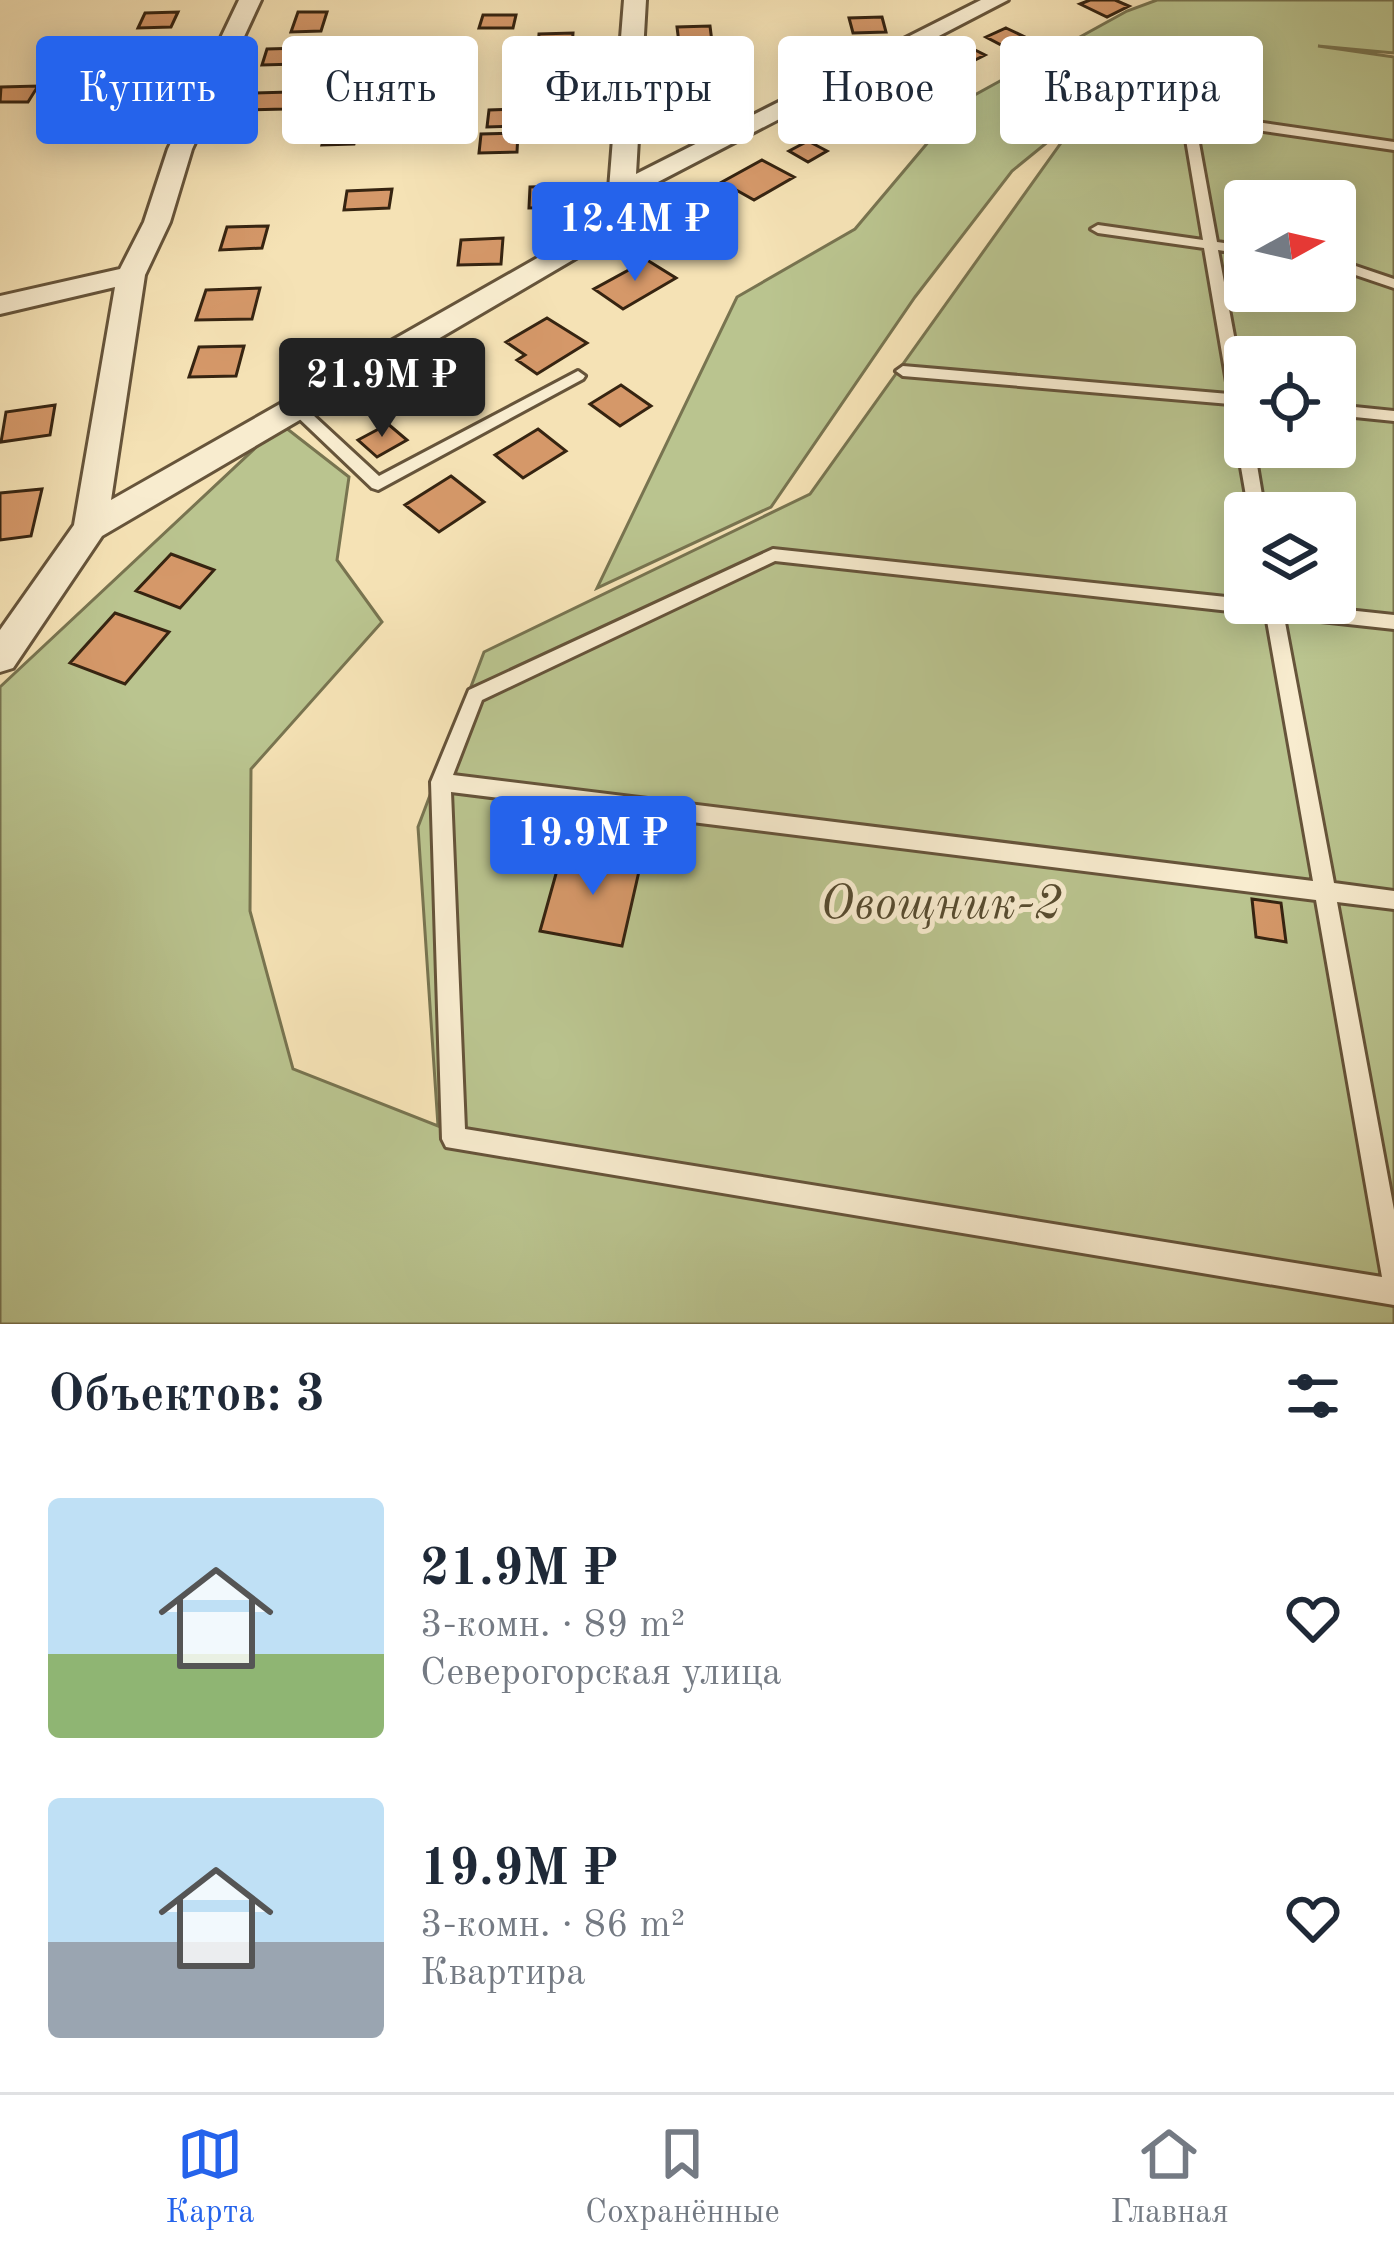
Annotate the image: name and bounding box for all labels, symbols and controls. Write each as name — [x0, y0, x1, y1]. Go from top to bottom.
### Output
chip: Купить — [36, 36, 258, 144]
chip: Снять — [282, 36, 478, 144]
chip: Фильтры — [502, 36, 754, 144]
chip: Новое — [778, 36, 976, 144]
chip: Квартира — [1000, 36, 1263, 144]
north arrow — [1224, 180, 1356, 312]
map controls — [1224, 180, 1356, 624]
pin: 12.4M ₽ — [524, 182, 746, 284]
text: 12.4M ₽ — [559, 201, 711, 240]
button: locate — [1224, 336, 1356, 468]
pin: 21.9M ₽ — [271, 338, 493, 440]
text: 21.9M ₽ — [306, 357, 458, 396]
button: layers — [1224, 492, 1356, 624]
pin: 19.9M ₽ — [482, 796, 704, 898]
text: 19.9M ₽ — [517, 815, 669, 854]
park label: Овощник-2 — [820, 881, 1062, 929]
icon: filters — [1280, 1363, 1346, 1429]
text: Объектов: 3 — [48, 1371, 325, 1422]
text: 21.9M ₽ — [420, 1545, 619, 1596]
icon: home — [144, 1546, 288, 1690]
icon: heart — [1280, 1585, 1346, 1651]
text: 3-комн. · 89 m² — [420, 1606, 685, 1645]
text: Северогорская улица — [420, 1654, 782, 1693]
text: 19.9M ₽ — [420, 1845, 619, 1896]
icon: home — [144, 1846, 288, 1990]
icon: heart — [1280, 1885, 1346, 1951]
text: 3-комн. · 86 m² — [420, 1906, 685, 1945]
text: Квартира — [420, 1954, 585, 1993]
tab: Карта — [165, 2121, 255, 2234]
tab: Сохранённые — [585, 2121, 780, 2234]
tab: Главная — [1110, 2121, 1229, 2234]

